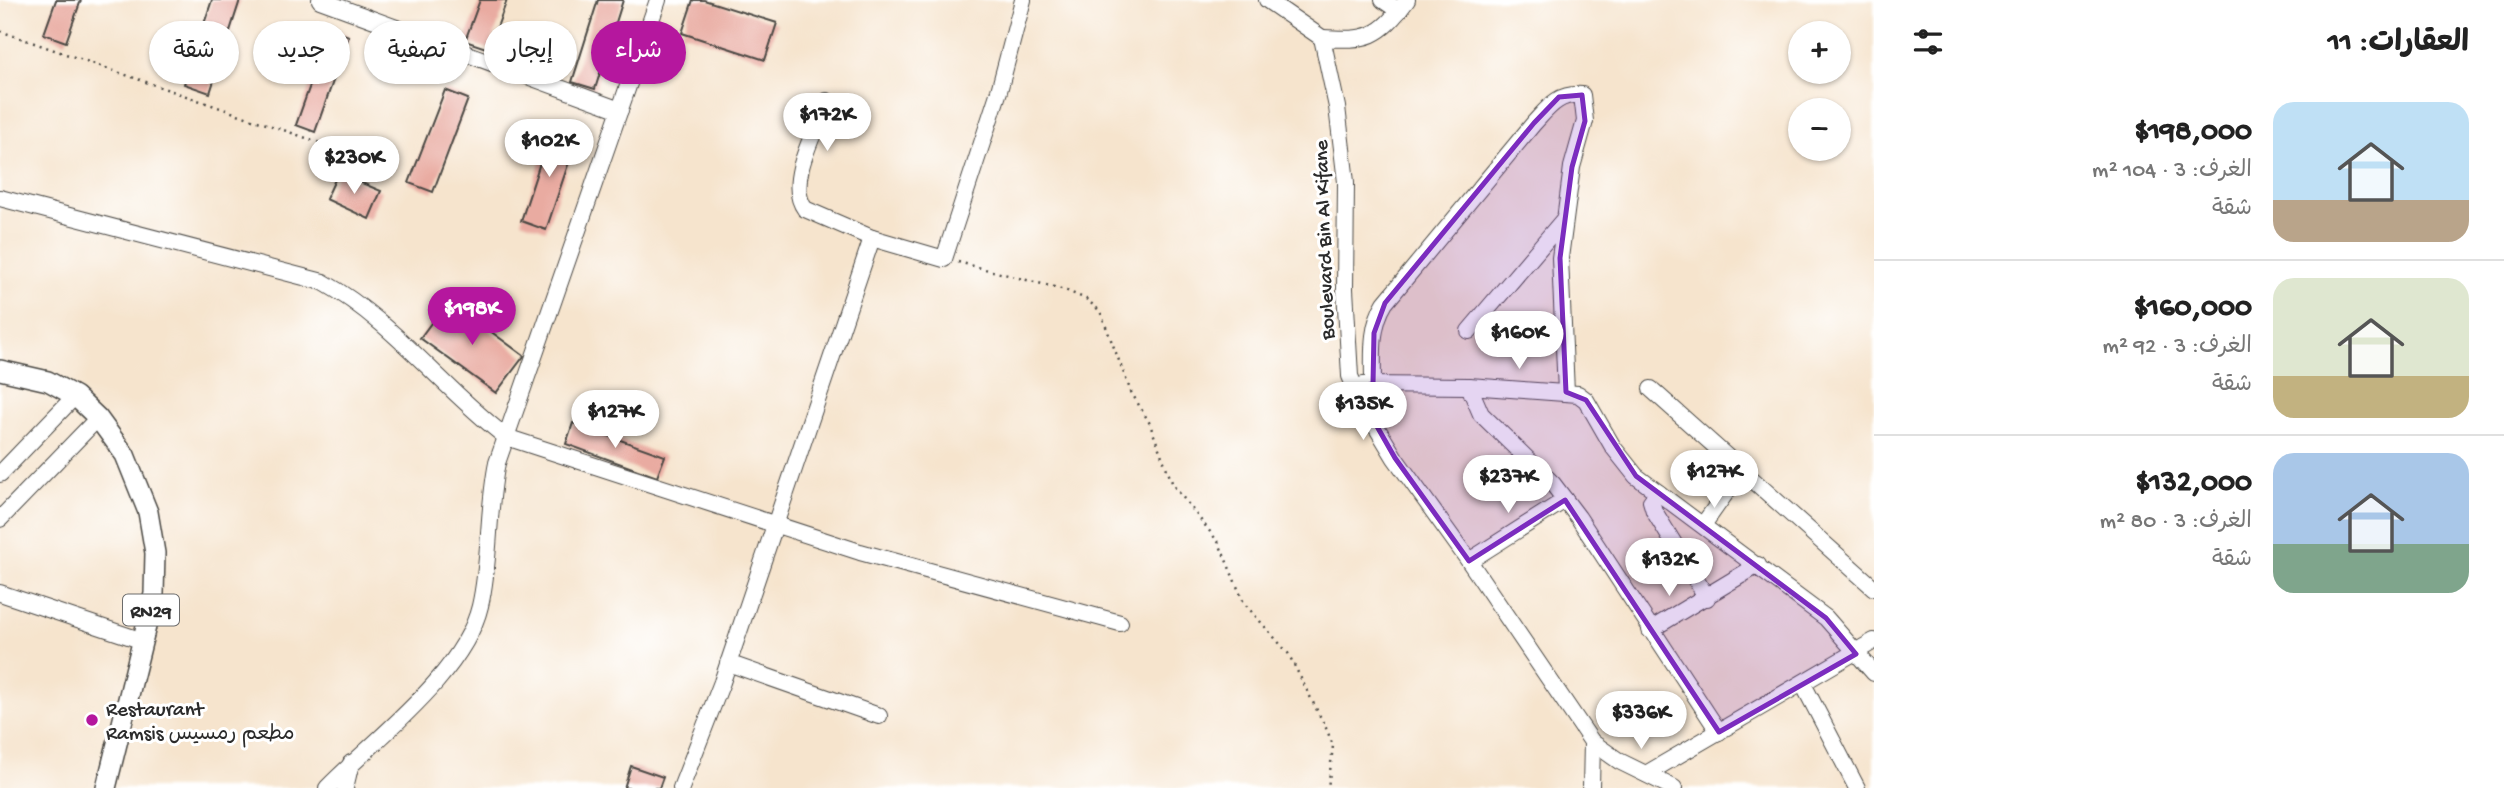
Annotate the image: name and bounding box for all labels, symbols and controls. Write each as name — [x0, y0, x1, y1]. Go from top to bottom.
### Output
chip: شقة — [149, 21, 239, 84]
chip: جديد — [253, 21, 350, 84]
chip: تصفية — [364, 21, 470, 84]
chip: إيجار — [484, 21, 577, 84]
chip: شراء — [591, 21, 686, 84]
map controls — [1788, 21, 1851, 161]
button: + — [1788, 21, 1851, 84]
icon: filters — [1909, 23, 1947, 61]
text: العقارات: 11 — [2328, 27, 2469, 62]
pin: $172K — [778, 94, 876, 153]
button: − — [1788, 98, 1851, 161]
text: $172K — [799, 102, 855, 129]
text: $198,000 — [2134, 116, 2252, 151]
pin: $102K — [500, 120, 598, 179]
text: $102K — [521, 128, 577, 155]
icon: home — [2329, 130, 2413, 214]
pin: $230K — [305, 136, 403, 196]
street label: Boulevard Bin Al Kifane — [1310, 138, 1343, 341]
text: $230K — [324, 145, 384, 172]
text: الغرف: 3 · 104 m² — [2092, 158, 2252, 185]
text: شقة — [2212, 196, 2252, 223]
pin: $198K — [423, 288, 521, 347]
text: $160,000 — [2134, 292, 2252, 327]
text: $198K — [444, 296, 500, 323]
icon: home — [2329, 306, 2413, 390]
pin: $160K — [1470, 312, 1568, 371]
text: $160K — [1490, 320, 1548, 347]
text: الغرف: 3 · 92 m² — [2103, 334, 2252, 361]
text: شقة — [2212, 372, 2252, 399]
pin: $135K — [1314, 382, 1412, 442]
pin: $127K — [566, 391, 664, 450]
text: $135K — [1335, 391, 1391, 418]
text: $127K — [587, 399, 643, 426]
pin: $127K — [1665, 450, 1763, 510]
pin: $237K — [1459, 456, 1557, 515]
text: $127K — [1686, 459, 1742, 486]
text: $237K — [1479, 464, 1537, 491]
text: $132,000 — [2136, 467, 2252, 502]
icon: home — [2329, 481, 2413, 565]
text: الغرف: 3 · 80 m² — [2100, 509, 2252, 536]
pin: $132K — [1620, 538, 1718, 598]
text: $132K — [1641, 547, 1697, 574]
text: شقة — [2212, 547, 2252, 574]
road number: RN29 — [123, 594, 179, 625]
pin: $336K — [1592, 692, 1690, 751]
place label: Restaurant Ramsis مطعم رمسيس — [106, 699, 295, 748]
text: $336K — [1612, 700, 1670, 727]
marker: Restaurant Ramsis مطعم رمسيس — [84, 712, 100, 728]

